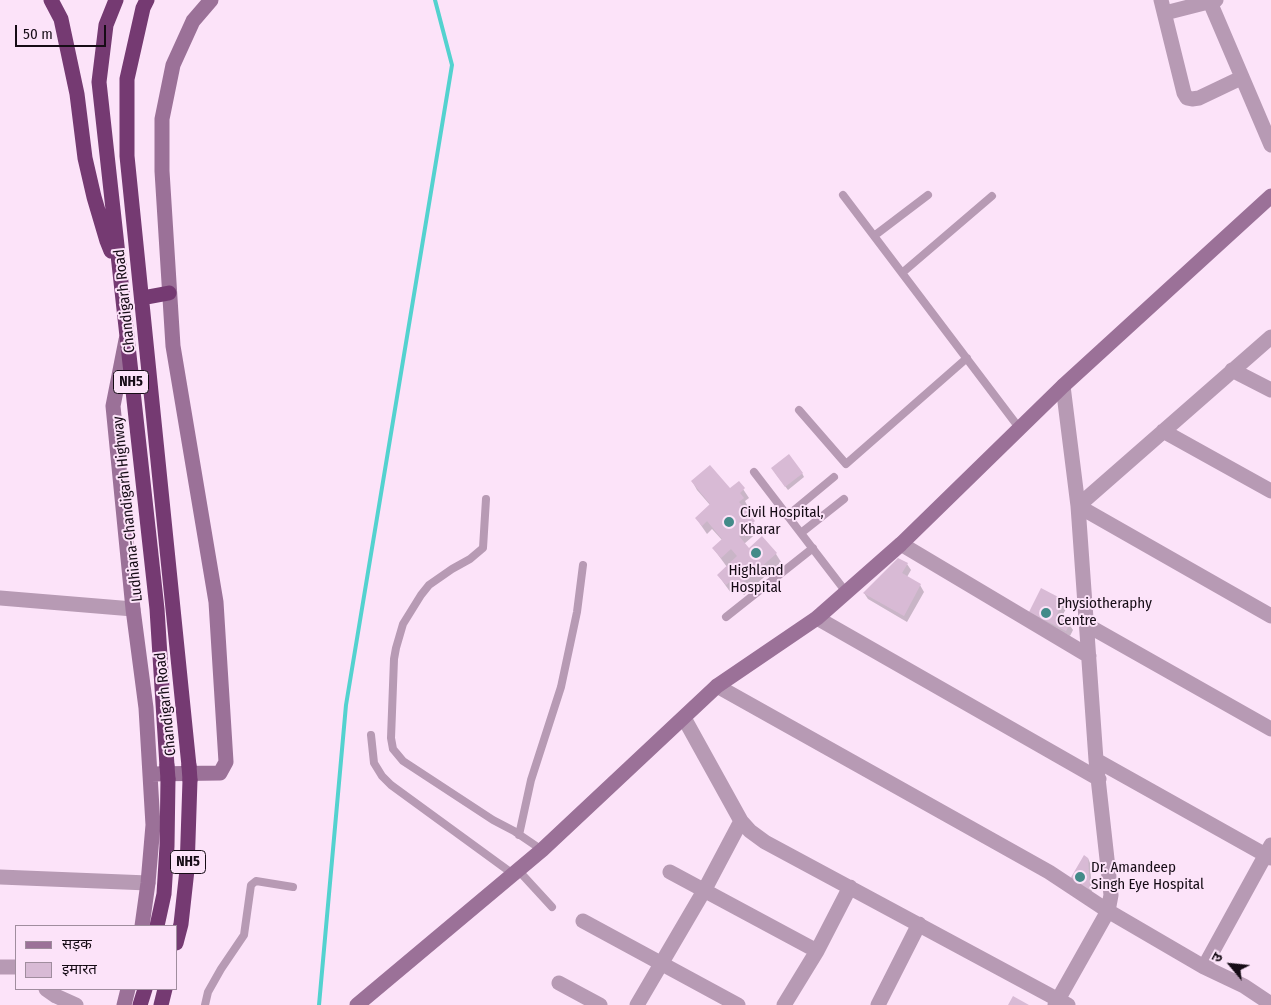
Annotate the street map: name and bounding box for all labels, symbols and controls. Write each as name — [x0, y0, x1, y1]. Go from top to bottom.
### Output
scale bar — [18, 15, 109, 47]
text: 50 m — [23, 25, 53, 43]
street label: Chandigarh Road — [111, 248, 139, 354]
road number: NH5 — [114, 371, 148, 394]
street label: Ludhiana-Chandigarh Highway — [109, 415, 147, 603]
place label: Civil Hospital, Kharar — [740, 504, 824, 539]
marker: Civil Hospital, Kharar — [722, 515, 736, 529]
marker: Highland Hospital — [749, 546, 763, 560]
place label: Highland Hospital — [728, 562, 784, 597]
place label: Physiotheraphy Centre — [1057, 595, 1152, 630]
marker: Physiotheraphy Centre — [1039, 606, 1053, 620]
street label: Chandigarh Road — [152, 651, 180, 757]
road number: NH5 — [170, 850, 206, 874]
place label: Dr. Amandeep Singh Eye Hospital — [1091, 859, 1204, 894]
marker: Dr. Amandeep Singh Eye Hospital — [1073, 870, 1087, 884]
legend — [15, 925, 178, 990]
text: सड़क — [62, 935, 92, 953]
north arrow — [1206, 940, 1256, 990]
text: उ — [1208, 950, 1227, 965]
text: इमारत — [62, 960, 97, 978]

